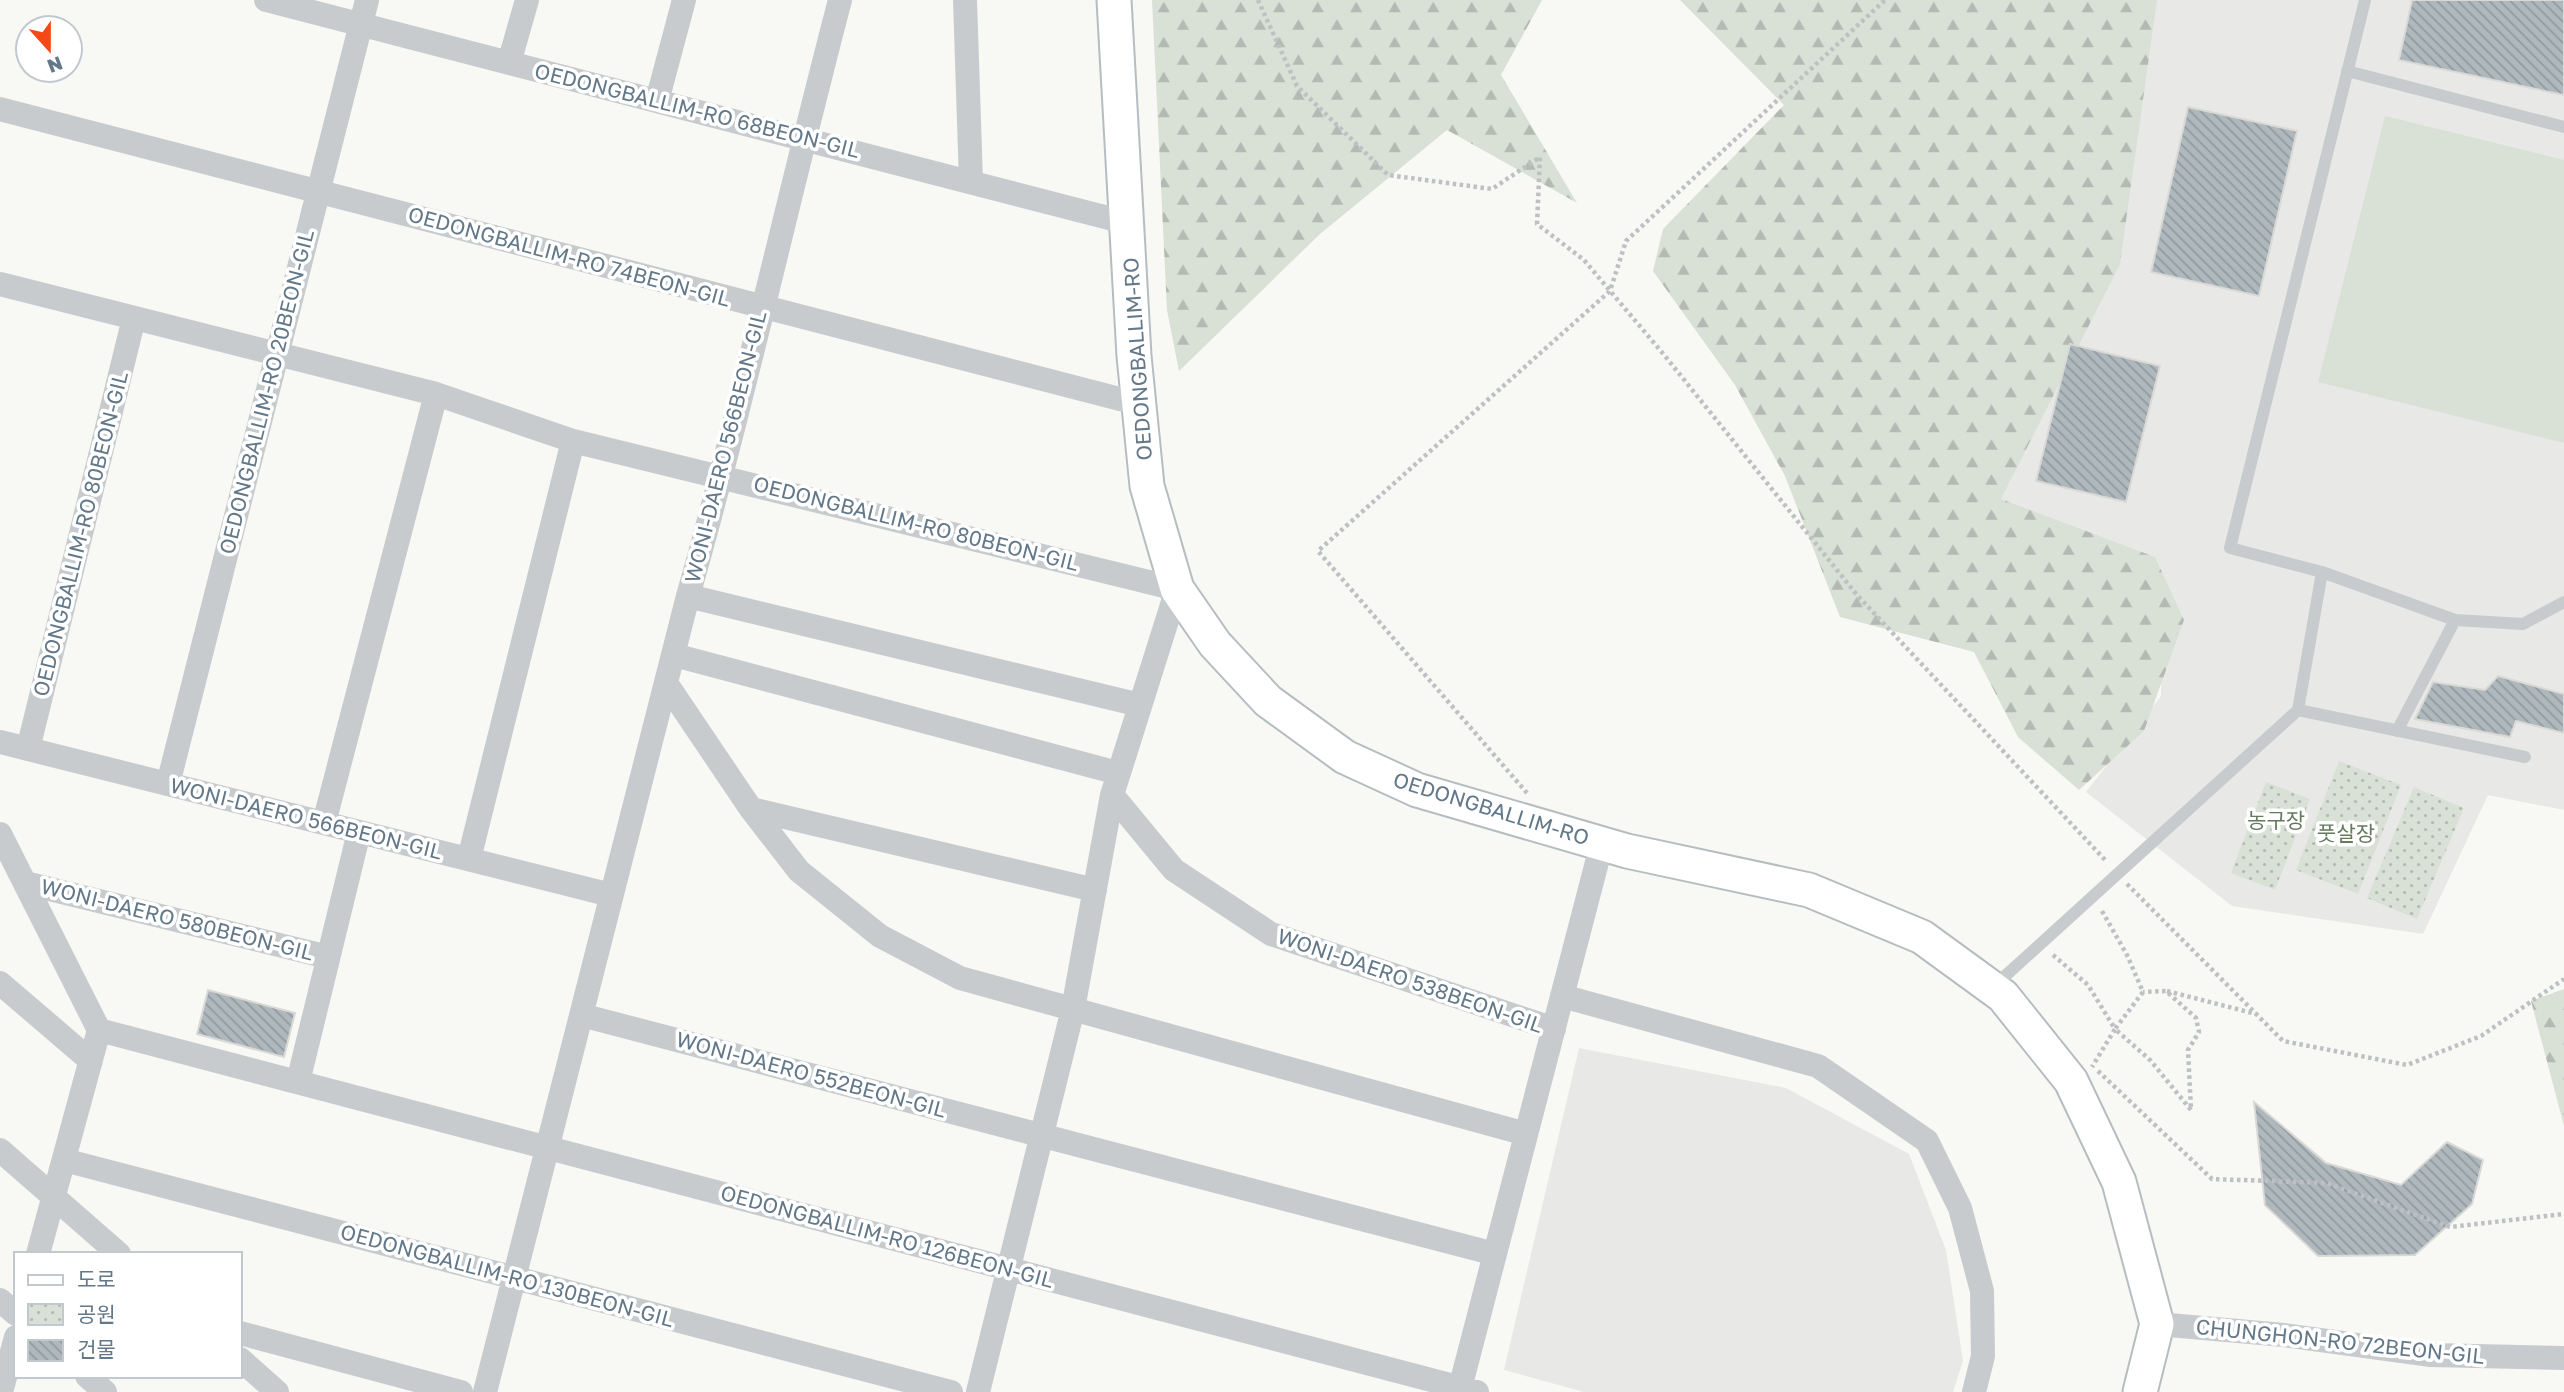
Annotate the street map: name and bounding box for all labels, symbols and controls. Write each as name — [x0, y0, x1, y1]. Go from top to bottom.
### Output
north arrow — [14, 14, 84, 84]
text: N — [44, 52, 66, 79]
street label: OEDONGBALLIM-RO 68BEON-GIL — [532, 57, 862, 163]
street label: OEDONGBALLIM-RO 74BEON-GIL — [405, 200, 733, 312]
street label: OEDONGBALLIM-RO 20BEON-GIL — [213, 227, 319, 557]
street label: OEDONGBALLIM-RO — [1117, 257, 1157, 461]
street label: WONI-DAERO 566BEON-GIL — [679, 308, 771, 585]
street label: OEDONGBALLIM-RO 80BEON-GIL — [27, 368, 133, 699]
street label: OEDONGBALLIM-RO 80BEON-GIL — [751, 470, 1082, 576]
street label: OEDONGBALLIM-RO — [1390, 766, 1592, 850]
street label: WONI-DAERO 566BEON-GIL — [168, 772, 445, 864]
park label: 농구장 — [2247, 807, 2305, 833]
park label: 풋살장 — [2317, 820, 2375, 846]
street label: WONI-DAERO 580BEON-GIL — [38, 873, 316, 966]
street label: WONI-DAERO 538BEON-GIL — [1274, 922, 1547, 1038]
street label: WONI-DAERO 552BEON-GIL — [673, 1025, 949, 1123]
street label: OEDONGBALLIM-RO 126BEON-GIL — [718, 1179, 1057, 1293]
street label: OEDONGBALLIM-RO 130BEON-GIL — [338, 1218, 677, 1332]
legend — [14, 1252, 242, 1378]
text: 도로 — [77, 1266, 116, 1292]
text: 공원 — [77, 1301, 116, 1327]
street label: CHUNGHON-RO 72BEON-GIL — [2195, 1313, 2486, 1369]
text: 건물 — [77, 1336, 116, 1362]

